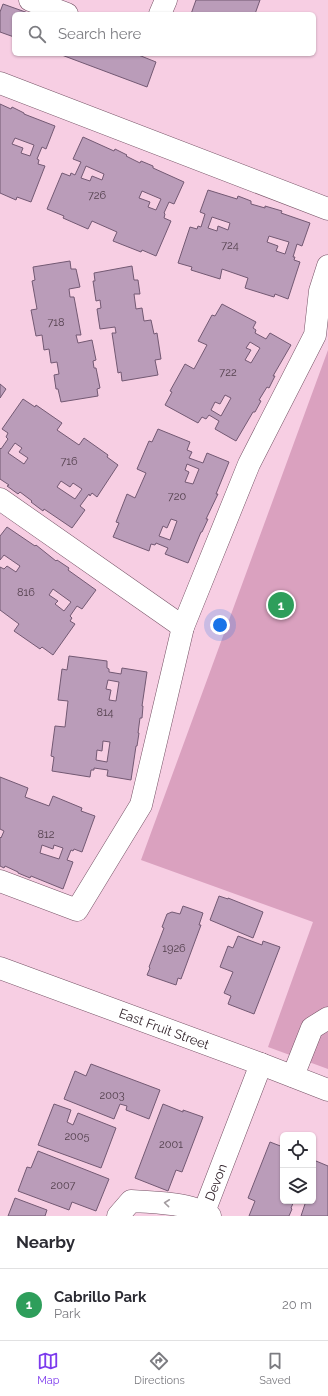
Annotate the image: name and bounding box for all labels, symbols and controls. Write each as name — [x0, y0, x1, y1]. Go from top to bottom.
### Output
search box — [12, 12, 316, 56]
icon: search — [26, 23, 48, 45]
text: Search here — [58, 25, 141, 43]
house number: 726 — [88, 189, 106, 202]
house number: 724 — [221, 239, 239, 252]
house number: 718 — [47, 316, 65, 329]
house number: 722 — [219, 366, 237, 379]
house number: 716 — [60, 455, 78, 468]
house number: 720 — [168, 490, 186, 503]
house number: 816 — [17, 586, 35, 599]
pin: 1 — [268, 590, 294, 620]
your location — [210, 615, 230, 635]
house number: 814 — [96, 706, 114, 719]
house number: 812 — [38, 828, 55, 841]
house number: 1926 — [162, 942, 186, 955]
street label: East Fruit Street — [117, 1005, 212, 1053]
house number: 2003 — [99, 1089, 125, 1102]
house number: 2005 — [64, 1130, 90, 1143]
map controls — [280, 1132, 316, 1204]
button: locate — [280, 1132, 316, 1168]
house number: 2001 — [159, 1138, 183, 1151]
street label: Devon — [202, 1162, 230, 1203]
button: layers — [280, 1168, 316, 1204]
house number: 2007 — [51, 1179, 76, 1192]
one-way arrow — [163, 1199, 170, 1208]
text: Nearby — [16, 1232, 75, 1252]
text: Cabrillo Park — [54, 1288, 146, 1306]
text: 1 — [26, 1297, 32, 1312]
text: 20 m — [282, 1297, 312, 1312]
text: Park — [54, 1306, 81, 1321]
tab: Map — [37, 1350, 60, 1387]
tab: Directions — [134, 1350, 185, 1387]
tab: Saved — [259, 1350, 291, 1387]

